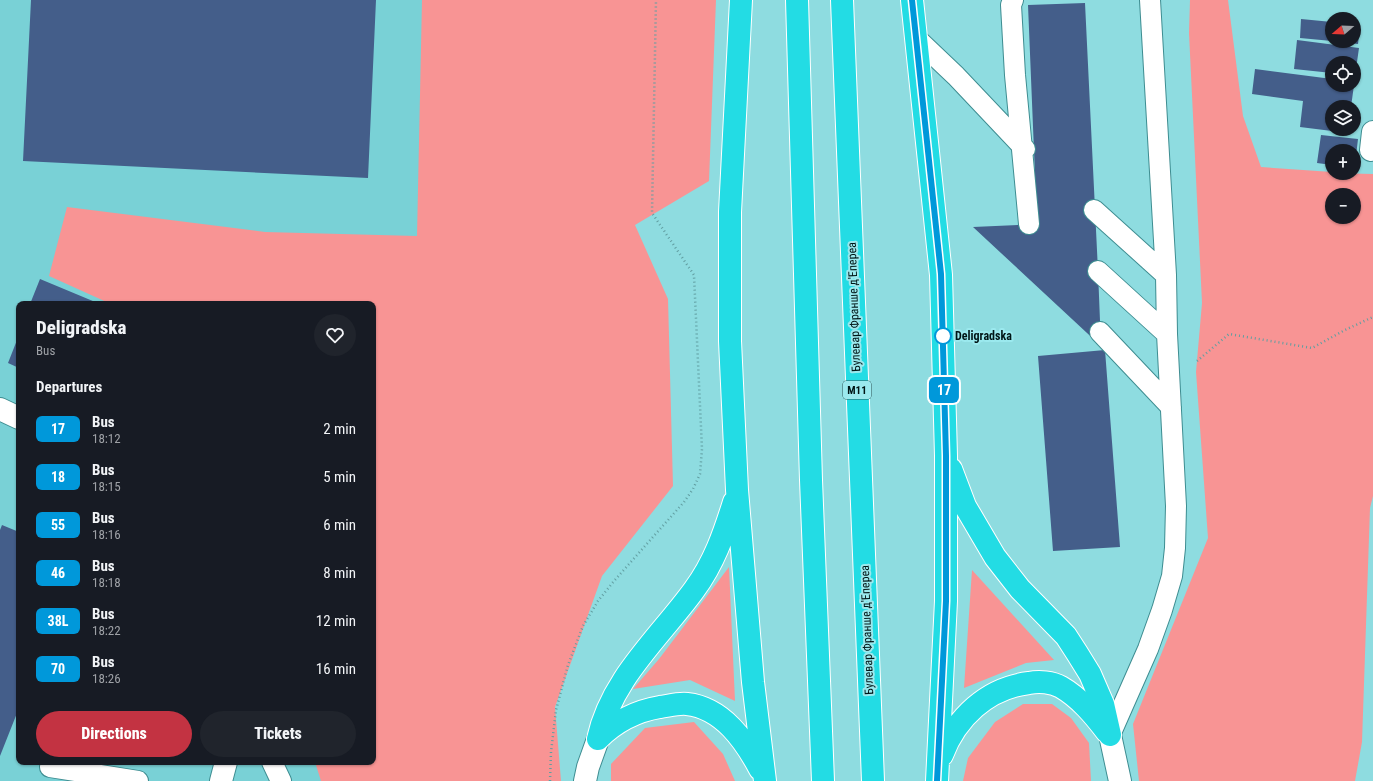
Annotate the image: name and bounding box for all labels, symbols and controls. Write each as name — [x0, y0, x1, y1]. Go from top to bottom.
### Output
north arrow — [1325, 12, 1361, 48]
map controls — [1325, 12, 1361, 224]
button: locate — [1325, 56, 1361, 92]
button: layers — [1325, 100, 1361, 136]
button: + — [1325, 144, 1361, 180]
button: − — [1325, 188, 1361, 224]
street label: Булевар Франше д'Епереа — [845, 242, 863, 372]
button: heart — [314, 314, 356, 356]
text: Deligradska — [36, 316, 126, 339]
marker: Deligradska — [934, 327, 952, 345]
place label: Deligradska — [955, 329, 1012, 343]
text: Bus — [36, 343, 55, 358]
line badge: 17 — [926, 377, 962, 403]
text: Departures — [36, 378, 102, 396]
road number: M11 — [843, 381, 871, 399]
text: 17 — [937, 382, 951, 398]
text: Bus — [92, 413, 115, 431]
text: 2 min — [323, 420, 356, 438]
text: 17 — [51, 421, 65, 437]
text: 18:12 — [92, 431, 121, 446]
text: Bus — [92, 461, 115, 479]
text: 5 min — [323, 468, 356, 486]
text: 18 — [51, 469, 65, 485]
text: 18:15 — [92, 479, 121, 494]
text: Bus — [92, 509, 115, 527]
text: 6 min — [323, 516, 356, 534]
text: 55 — [51, 517, 65, 533]
text: 18:16 — [92, 527, 121, 542]
text: Bus — [92, 557, 115, 575]
text: 8 min — [323, 564, 356, 582]
text: 46 — [51, 565, 65, 581]
street label: Булевар Франше д'Епереа — [858, 565, 876, 695]
text: 18:18 — [92, 575, 121, 590]
text: Bus — [92, 605, 115, 623]
text: 12 min — [316, 612, 356, 630]
text: 38L — [48, 613, 68, 629]
text: 18:22 — [92, 623, 121, 638]
text: Bus — [92, 653, 115, 671]
text: 16 min — [316, 660, 356, 678]
text: 70 — [51, 661, 65, 677]
text: 18:26 — [92, 671, 121, 686]
button: Directions — [36, 711, 192, 757]
button: Tickets — [200, 711, 356, 757]

